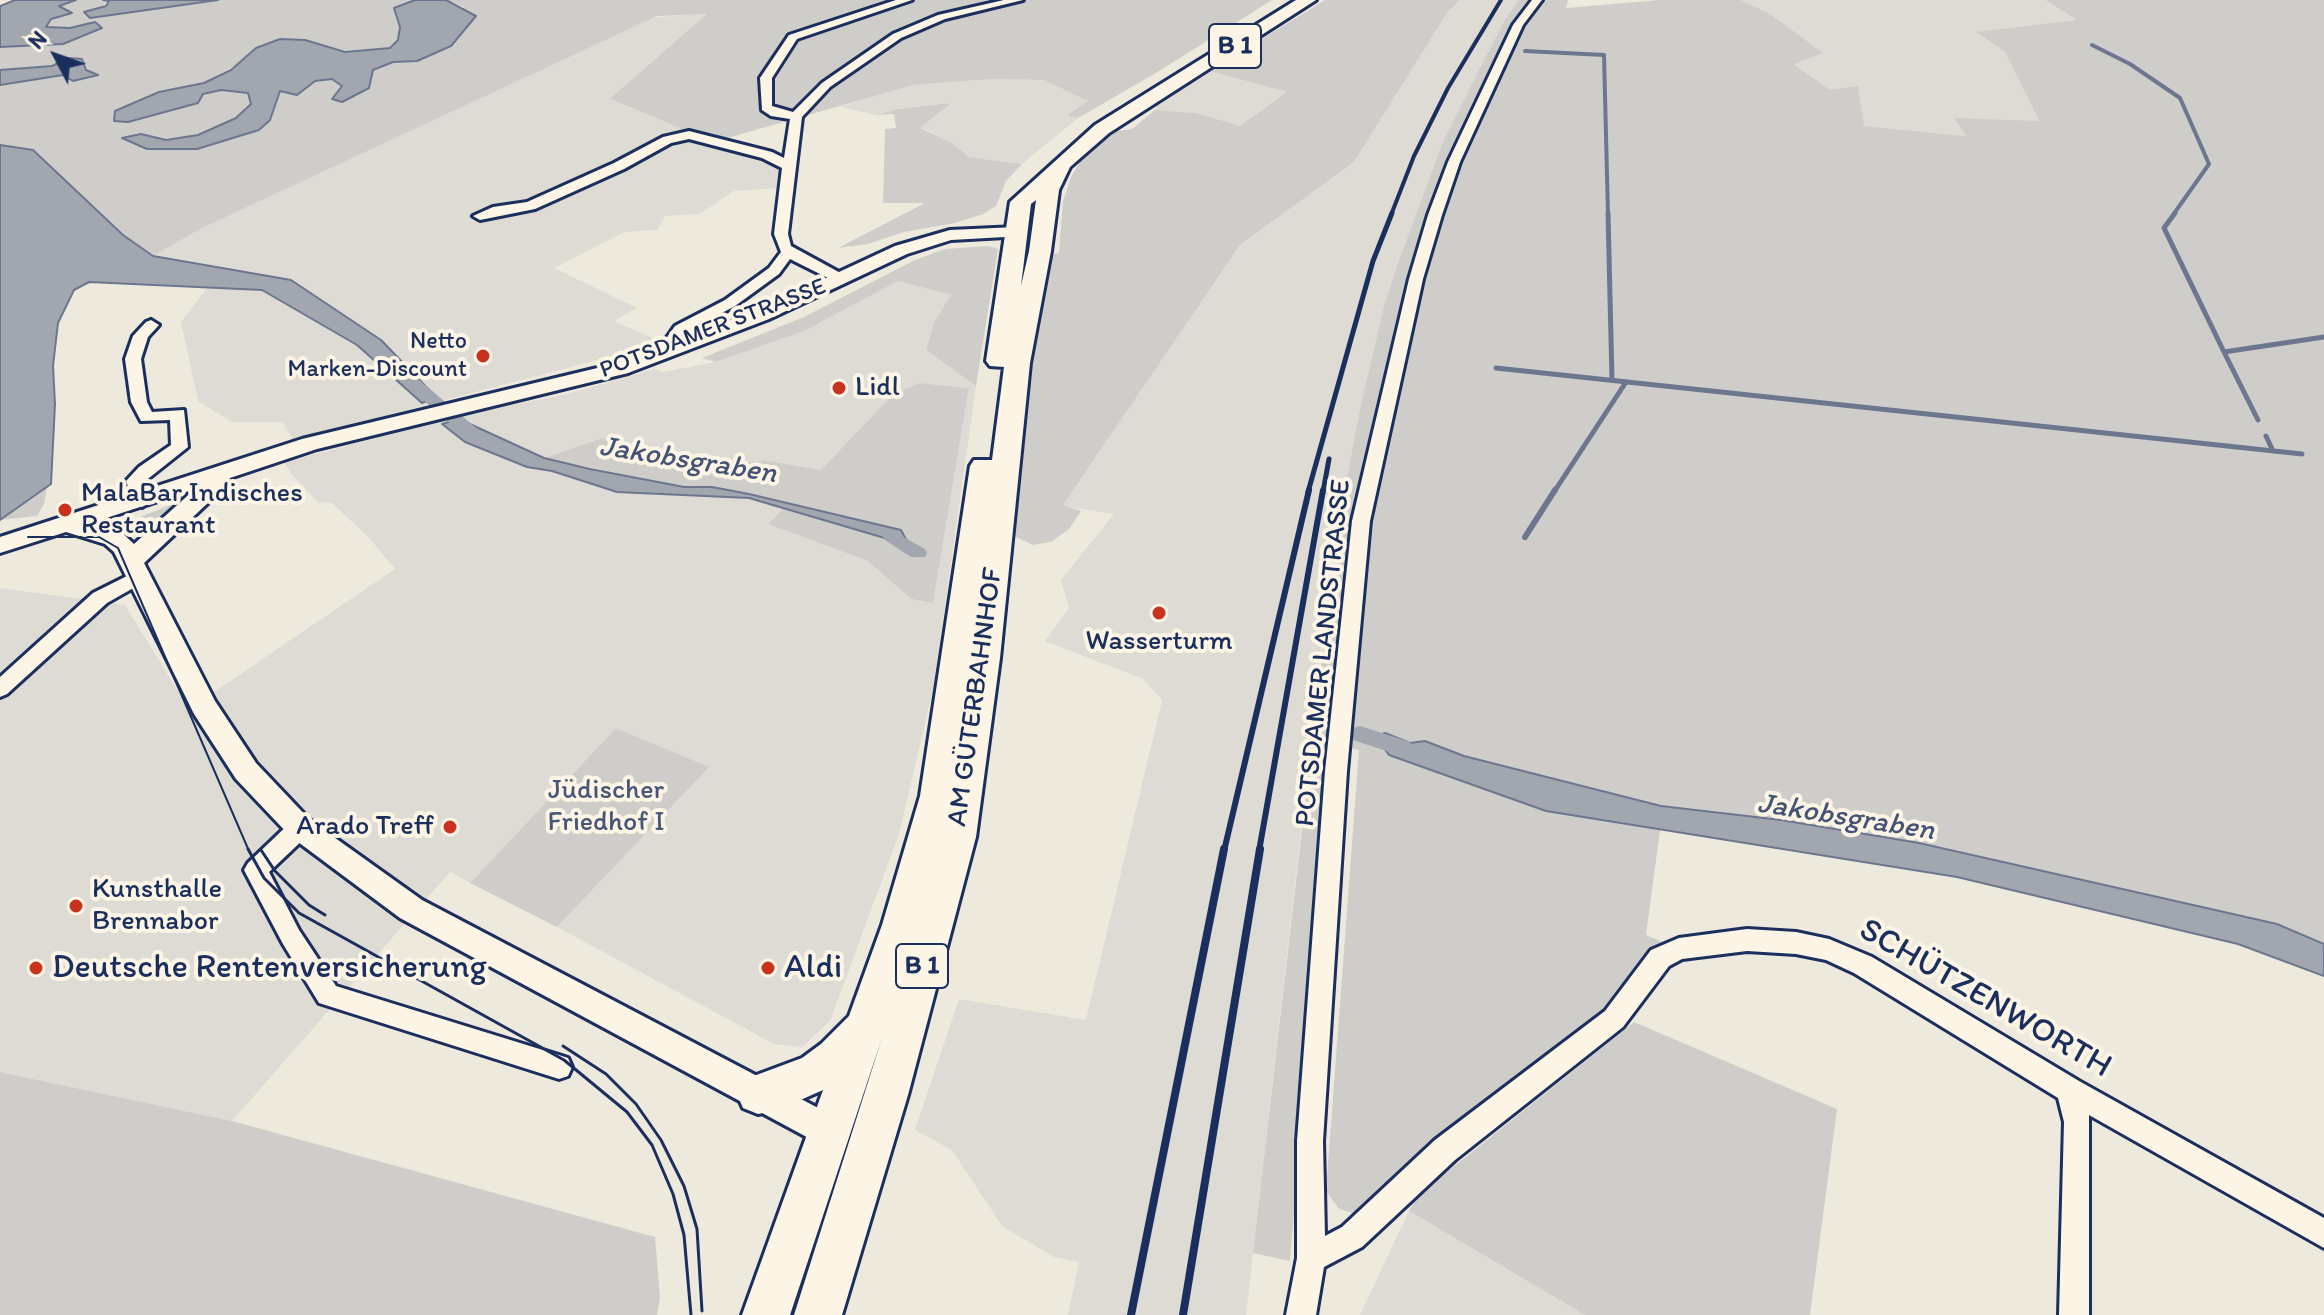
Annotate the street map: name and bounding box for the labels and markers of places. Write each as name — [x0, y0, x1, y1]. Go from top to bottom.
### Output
place label: Netto Marken-Discount — [288, 328, 467, 384]
marker: Netto Marken-Discount — [474, 347, 492, 365]
place label: Lidl — [855, 371, 900, 405]
marker: Lidl — [830, 379, 848, 397]
place label: MalaBar Indisches Restaurant — [81, 477, 303, 543]
marker: MalaBar Indisches Restaurant — [56, 501, 74, 519]
marker: Wasserturm — [1150, 604, 1168, 622]
place label: Wasserturm — [1085, 625, 1233, 659]
place label: Arado Treff — [296, 810, 434, 844]
marker: Arado Treff — [441, 818, 459, 836]
place label: Kunsthalle Brennabor — [92, 873, 222, 939]
marker: Kunsthalle Brennabor — [67, 897, 85, 915]
place label: Deutsche Rentenversicherung — [52, 948, 487, 988]
place label: Aldi — [784, 948, 842, 988]
marker: Deutsche Rentenversicherung — [27, 959, 45, 977]
marker: Aldi — [759, 959, 777, 977]

